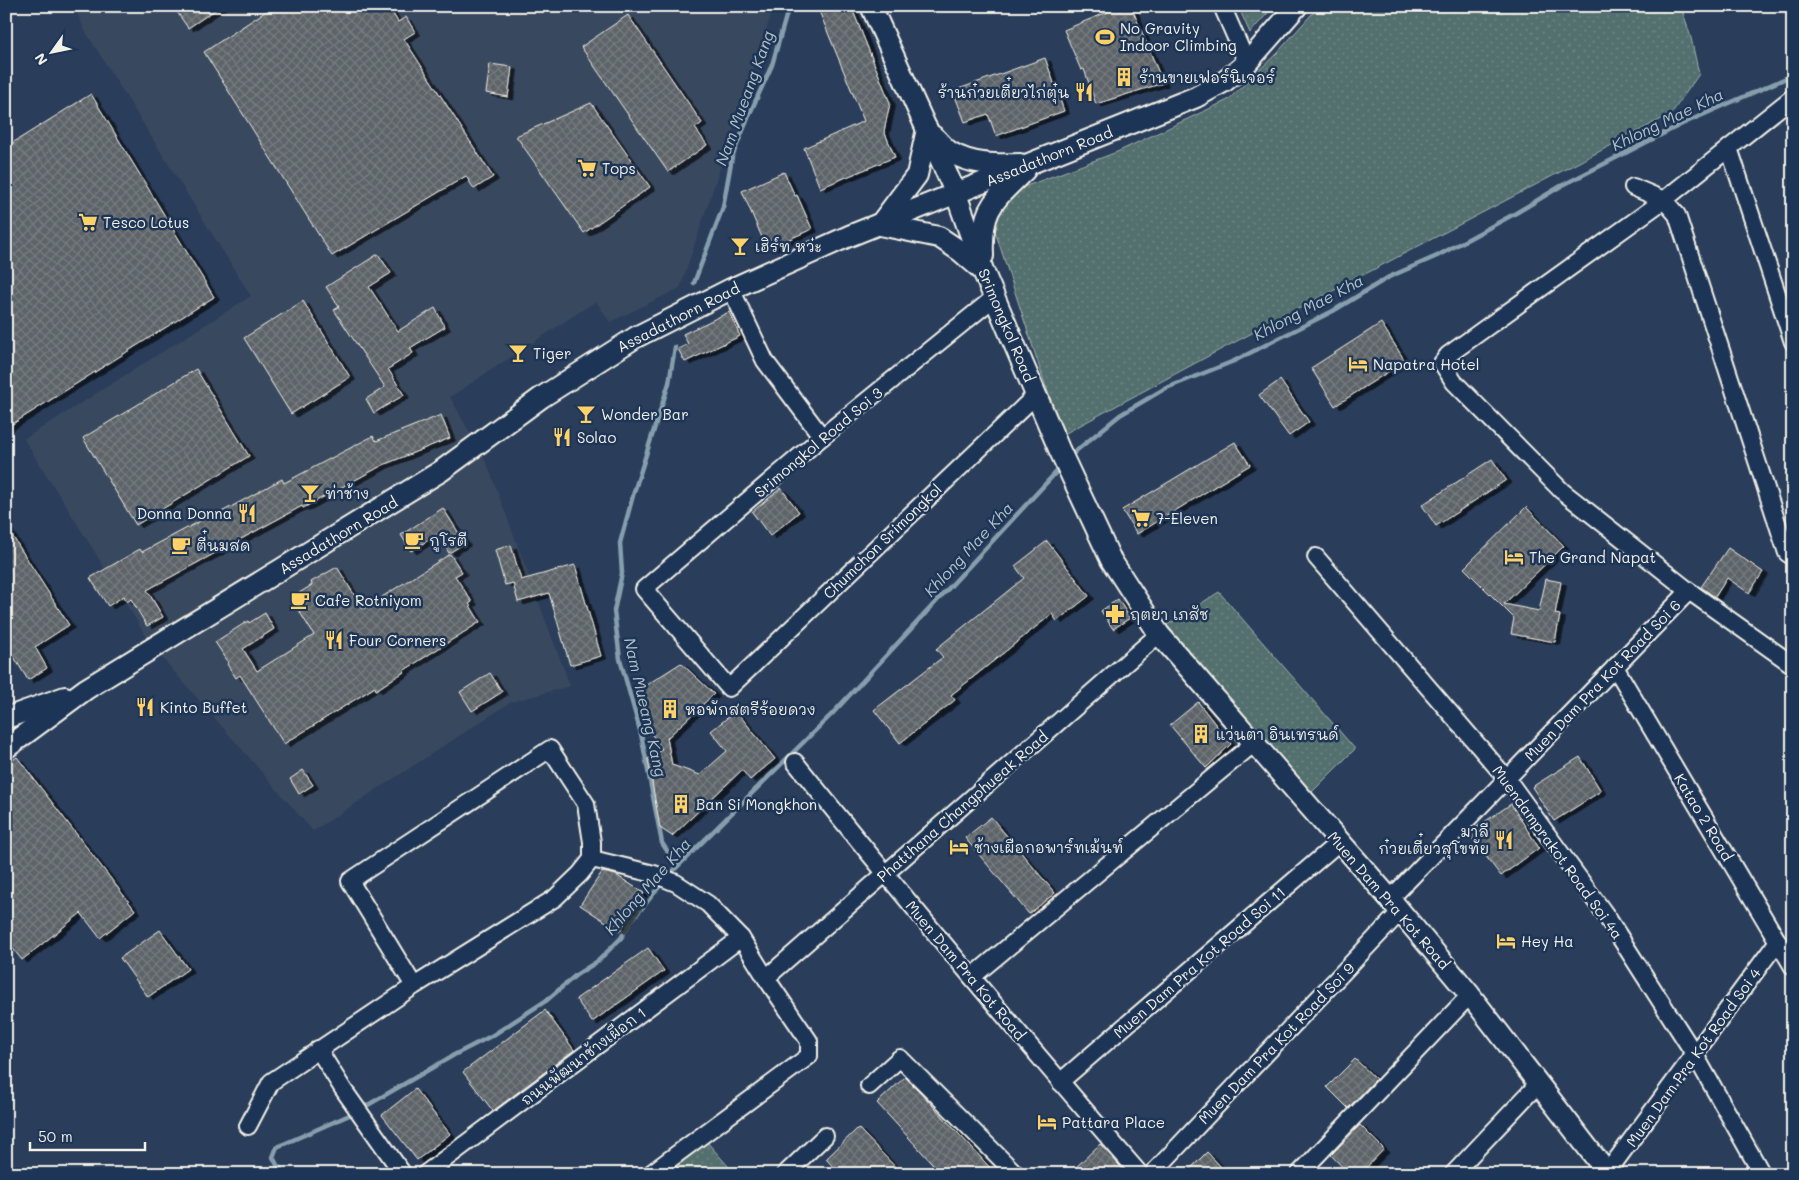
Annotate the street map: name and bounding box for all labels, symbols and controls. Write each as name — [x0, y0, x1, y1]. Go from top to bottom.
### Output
place label: No Gravity Indoor Climbing — [1120, 18, 1237, 55]
sports icon: No Gravity Indoor Climbing — [1094, 26, 1116, 48]
north arrow — [28, 28, 78, 78]
water label: Nam Mueang Kang — [710, 28, 778, 168]
text: N — [30, 50, 52, 69]
building icon: ร้านขายเฟอร์นิเจอร์ — [1113, 66, 1135, 88]
place label: ร้านขายเฟอร์นิเจอร์ — [1139, 67, 1275, 87]
place label: ร้านก๋วยเตี๋ยวไก่ตุ๋น — [938, 76, 1069, 104]
restaurant icon: ร้านก๋วยเตี๋ยวไก่ตุ๋น — [1073, 81, 1095, 103]
water label: Khlong Mae Kha — [1608, 83, 1726, 155]
street label: Assadathorn Road — [983, 121, 1115, 191]
supermarket icon: Tops — [576, 157, 598, 179]
place label: Tops — [602, 158, 636, 178]
supermarket icon: Tesco Lotus — [77, 211, 99, 233]
place label: Tesco Lotus — [103, 212, 189, 232]
bar icon: เฮิร์ท หว่ะ — [729, 235, 751, 257]
place label: เฮิร์ท หว่ะ — [755, 236, 822, 256]
street label: Srimongkol Road — [974, 265, 1040, 385]
water label: Khlong Mae Kha — [1249, 269, 1367, 345]
street label: Assadathorn Road — [613, 277, 743, 357]
bar icon: Tiger — [507, 342, 529, 364]
place label: Tiger — [533, 343, 571, 363]
hotel icon: Napatra Hotel — [1347, 353, 1369, 375]
place label: Napatra Hotel — [1373, 354, 1480, 374]
street label: Srimongkol Road Soi 3 — [750, 382, 886, 502]
bar icon: Wonder Bar — [575, 403, 597, 425]
place label: Wonder Bar — [601, 404, 689, 424]
restaurant icon: Solao — [551, 426, 573, 448]
place label: Solao — [577, 427, 616, 447]
street label: Chumchon Srimongkol — [818, 479, 946, 603]
bar icon: ท่าช้าง — [299, 482, 321, 504]
place label: ท่าช้าง — [325, 483, 369, 503]
street label: Assadathorn Road — [275, 492, 401, 578]
water label: Khlong Mae Kha — [919, 497, 1017, 601]
restaurant icon: Donna Donna — [236, 502, 258, 524]
place label: Donna Donna — [137, 503, 232, 523]
supermarket icon: 7-Eleven — [1130, 507, 1152, 529]
place label: 7-Eleven — [1156, 508, 1218, 528]
place label: ตี๋นมสด — [196, 529, 251, 555]
cafe icon: กูโรตี — [403, 529, 425, 551]
place label: กูโรตี — [429, 530, 467, 552]
cafe icon: ตี๋นมสด — [170, 534, 192, 556]
hotel icon: The Grand Napat — [1503, 546, 1525, 568]
place label: The Grand Napat — [1529, 547, 1656, 567]
cafe icon: Cafe Rotniyom — [289, 589, 311, 611]
place label: Cafe Rotniyom — [315, 590, 422, 610]
street label: Muen Dam Pra Kot Road Soi 6 — [1519, 595, 1685, 765]
pharmacy icon: ฤตยา เภสัช — [1104, 603, 1126, 625]
place label: ฤตยา เภสัช — [1130, 604, 1208, 625]
restaurant icon: Four Corners — [323, 629, 345, 651]
place label: Four Corners — [349, 630, 446, 650]
water label: Nam Mueang Kang — [620, 635, 672, 779]
restaurant icon: Kinto Buffet — [134, 696, 156, 718]
place label: Kinto Buffet — [160, 697, 247, 717]
building icon: หอพักสตรีร้อยดวง — [659, 698, 681, 720]
place label: หอพักสตรีร้อยดวง — [685, 699, 816, 719]
building icon: แว่นตา อินเทรนด์ — [1190, 723, 1212, 745]
place label: แว่นตา อินเทรนด์ — [1216, 724, 1339, 744]
street label: Phatthana Changphueak Road — [872, 726, 1052, 886]
street label: Muendamprakot Road Soi 4a — [1488, 761, 1628, 943]
street label: Katao 2 Road — [1670, 770, 1738, 864]
building icon: Ban Si Mongkhon — [670, 793, 692, 815]
place label: Ban Si Mongkhon — [696, 794, 817, 814]
place label: มาลี ก๋วยเตี๋ยวสุโขทัย — [1378, 821, 1489, 860]
street label: Muen Dam Pra Kot Road — [1324, 827, 1454, 973]
restaurant icon: มาลี ก๋วยเตี๋ยวสุโขทัย — [1493, 829, 1515, 851]
water label: Khlong Mae Kha — [599, 833, 695, 939]
hotel icon: ช้างเผือกอพาร์ทเม้นท์ — [948, 836, 970, 858]
place label: ช้างเผือกอพาร์ทเม้นท์ — [974, 837, 1123, 857]
street label: Muen Dam Pra Kot Road Soi 11 — [1109, 882, 1289, 1042]
street label: Muen Dam Pra Kot Road — [902, 896, 1030, 1044]
hotel icon: Hey Ha — [1495, 930, 1517, 952]
place label: Hey Ha — [1521, 931, 1574, 951]
street label: Muen Dam Pra Kot Road Soi 9 — [1193, 958, 1359, 1128]
street label: Muen Dam Pra Kot Road Soi 4 — [1621, 963, 1765, 1151]
street label: ถนนพัฒนาช้างเผือก 1 — [516, 1002, 650, 1110]
hotel icon: Pattara Place — [1036, 1111, 1058, 1133]
place label: Pattara Place — [1062, 1112, 1165, 1132]
scale bar — [30, 1120, 145, 1152]
text: 50 m — [38, 1126, 73, 1146]

